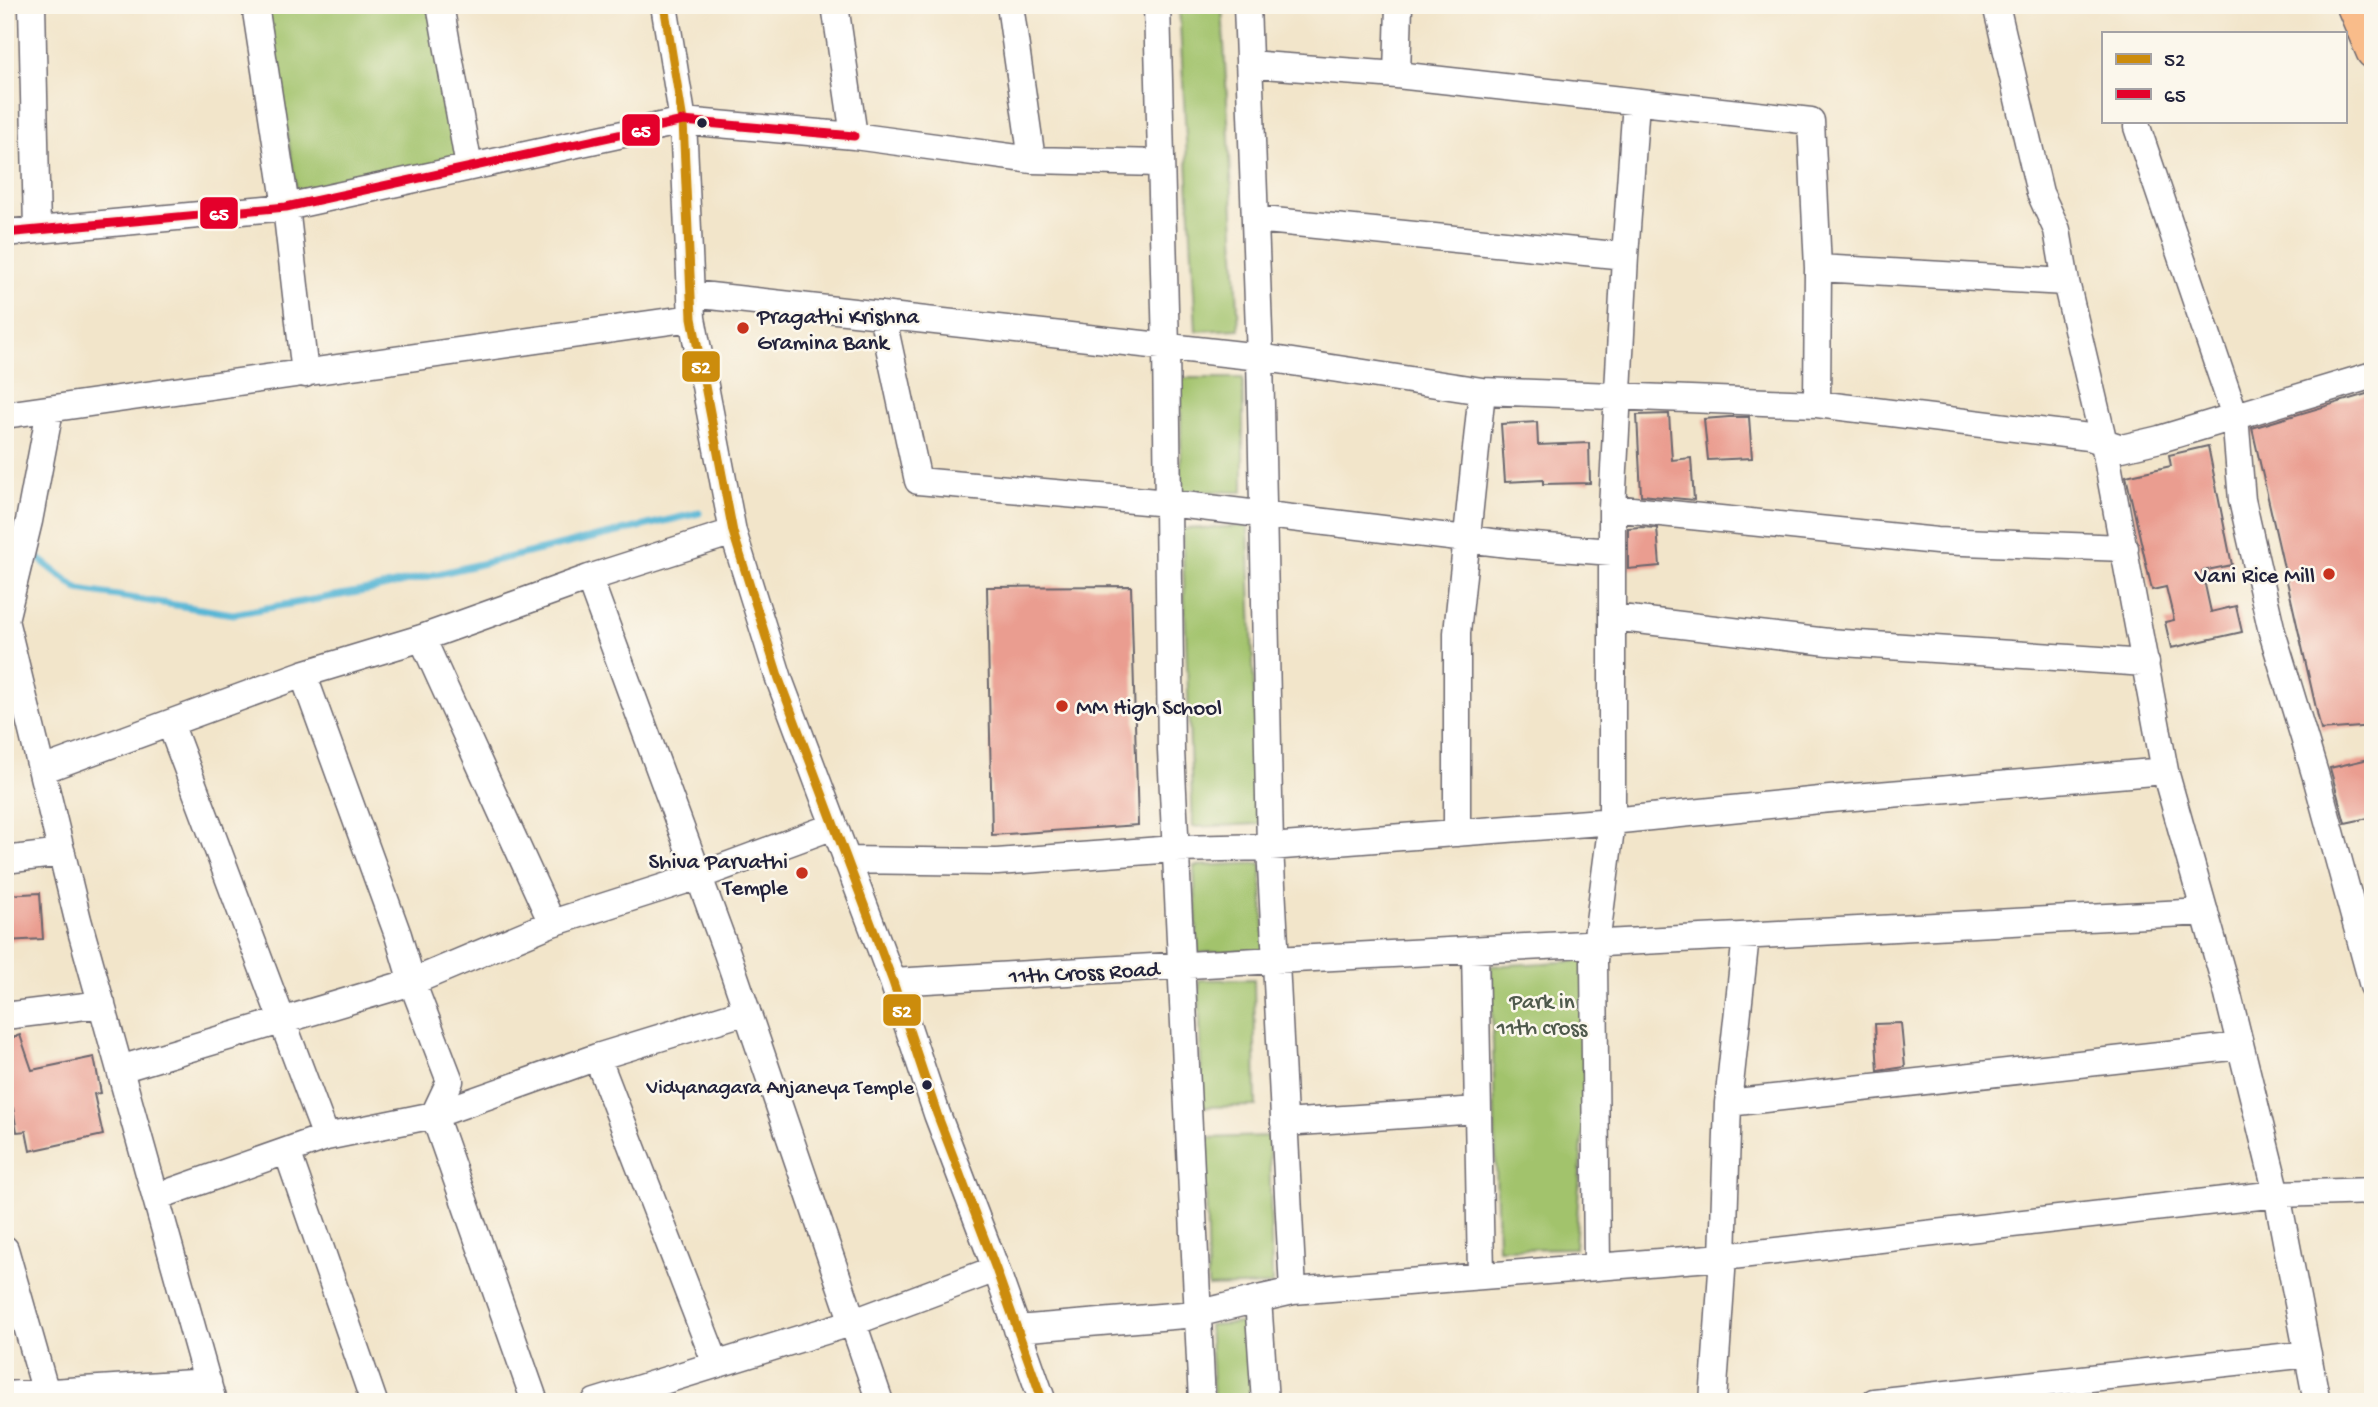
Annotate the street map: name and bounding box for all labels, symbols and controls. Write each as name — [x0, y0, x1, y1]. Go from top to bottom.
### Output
legend — [2102, 32, 2346, 122]
text: 52 — [2164, 50, 2185, 75]
text: 65 — [2164, 86, 2186, 111]
line badge: 65 — [621, 113, 661, 147]
unlabelled marker — [695, 116, 709, 130]
text: 65 — [631, 122, 651, 145]
line badge: 65 — [199, 196, 239, 230]
text: 65 — [209, 205, 229, 228]
place label: Pragathi Krishna Gramina Bank — [756, 305, 920, 358]
marker: Pragathi Krishna Gramina Bank — [735, 320, 751, 336]
line badge: 52 — [681, 350, 721, 383]
text: 52 — [691, 358, 711, 381]
place label: Vani Rice Mill — [2194, 564, 2315, 591]
marker: Vani Rice Mill — [2321, 566, 2337, 582]
place label: MM High School — [1076, 696, 1222, 723]
marker: MM High School — [1054, 698, 1070, 714]
place label: Shiva Parvathi Temple — [648, 850, 789, 903]
marker: Shiva Parvathi Temple — [794, 865, 810, 881]
street label: 11th Cross Road — [1007, 957, 1162, 992]
park label: Park in 11th cross — [1496, 990, 1588, 1043]
line badge: 52 — [882, 993, 922, 1027]
text: 52 — [892, 1002, 912, 1025]
place label: Vidyanagara Anjaneya Temple — [646, 1077, 915, 1102]
marker: Vidyanagara Anjaneya Temple — [920, 1078, 934, 1092]

